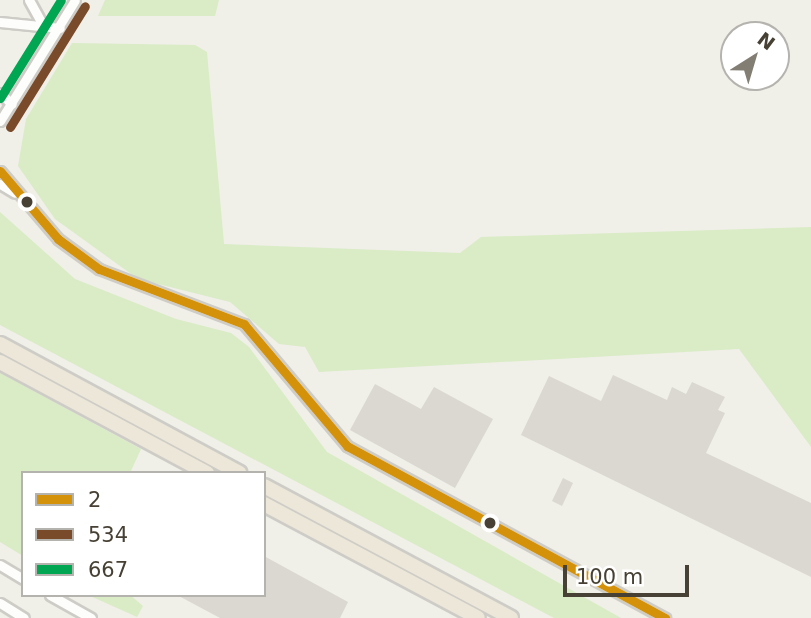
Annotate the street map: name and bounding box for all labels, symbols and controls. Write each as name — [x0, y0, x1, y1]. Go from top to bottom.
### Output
north arrow — [720, 21, 790, 91]
text: N — [753, 27, 779, 54]
unlabelled marker — [20, 195, 34, 209]
legend — [21, 471, 266, 597]
text: 2 — [88, 488, 101, 512]
unlabelled marker — [483, 516, 497, 530]
text: 534 — [88, 523, 128, 547]
scale bar — [566, 552, 692, 596]
text: 667 — [88, 558, 128, 582]
text: 100 m — [576, 565, 643, 589]

